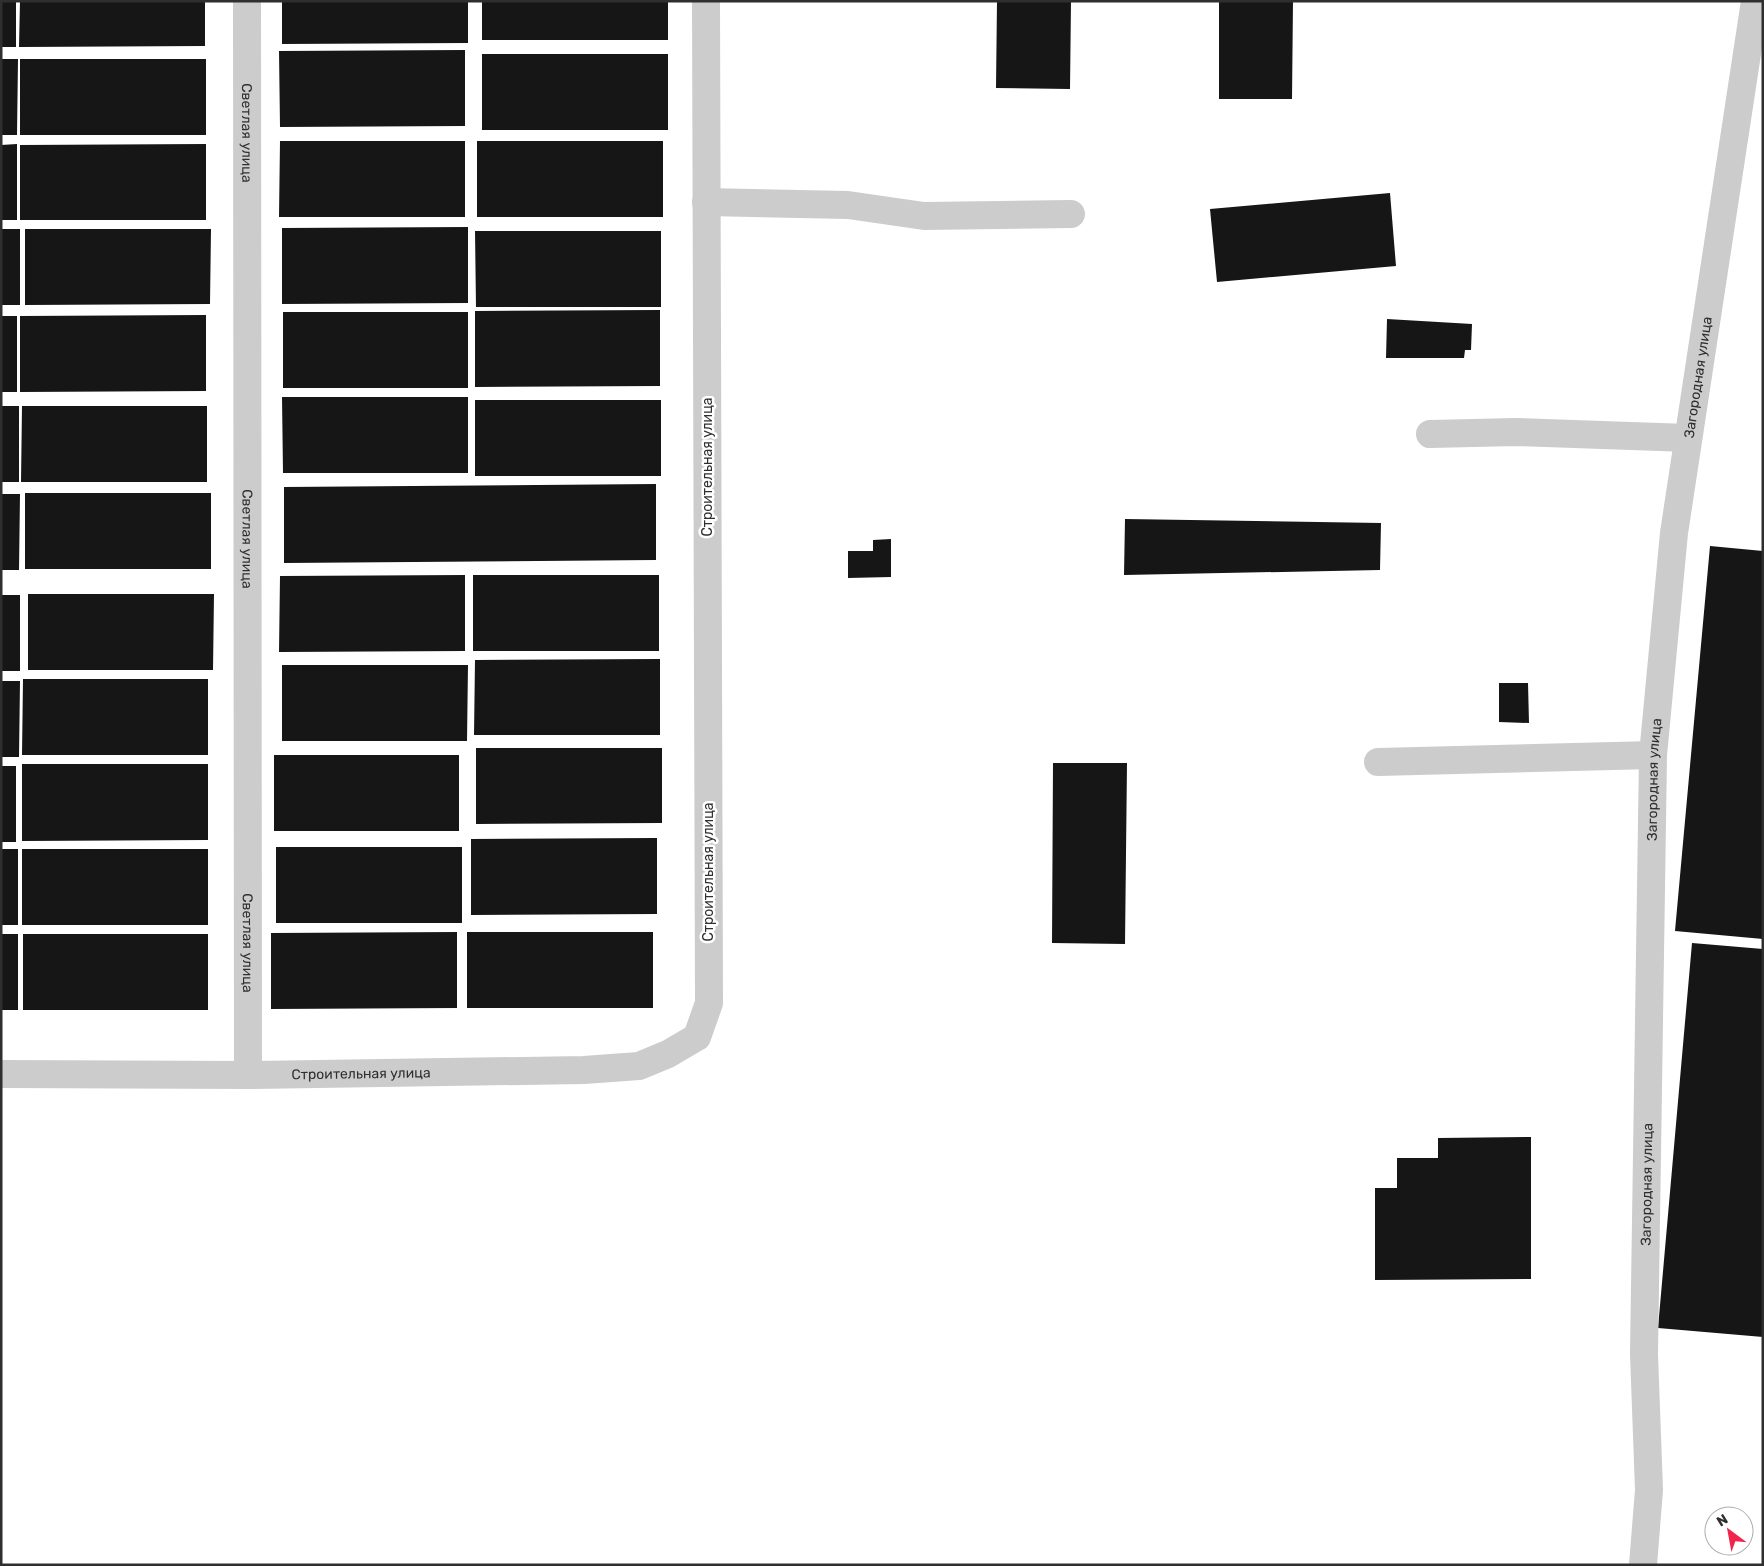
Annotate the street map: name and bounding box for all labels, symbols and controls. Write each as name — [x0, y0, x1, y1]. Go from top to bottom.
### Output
street label: Светлая улица — [239, 83, 256, 183]
street label: Загородная улица — [1680, 315, 1715, 439]
street label: Строительная улица — [699, 397, 716, 537]
street label: Светлая улица — [239, 489, 256, 589]
street label: Загородная улица — [1643, 717, 1665, 841]
street label: Строительная улица — [700, 802, 717, 942]
street label: Светлая улица — [239, 893, 256, 993]
street label: Строительная улица — [291, 1064, 431, 1083]
street label: Загородная улица — [1637, 1123, 1656, 1246]
north arrow — [1704, 1506, 1754, 1556]
text: N — [1714, 1511, 1731, 1530]

